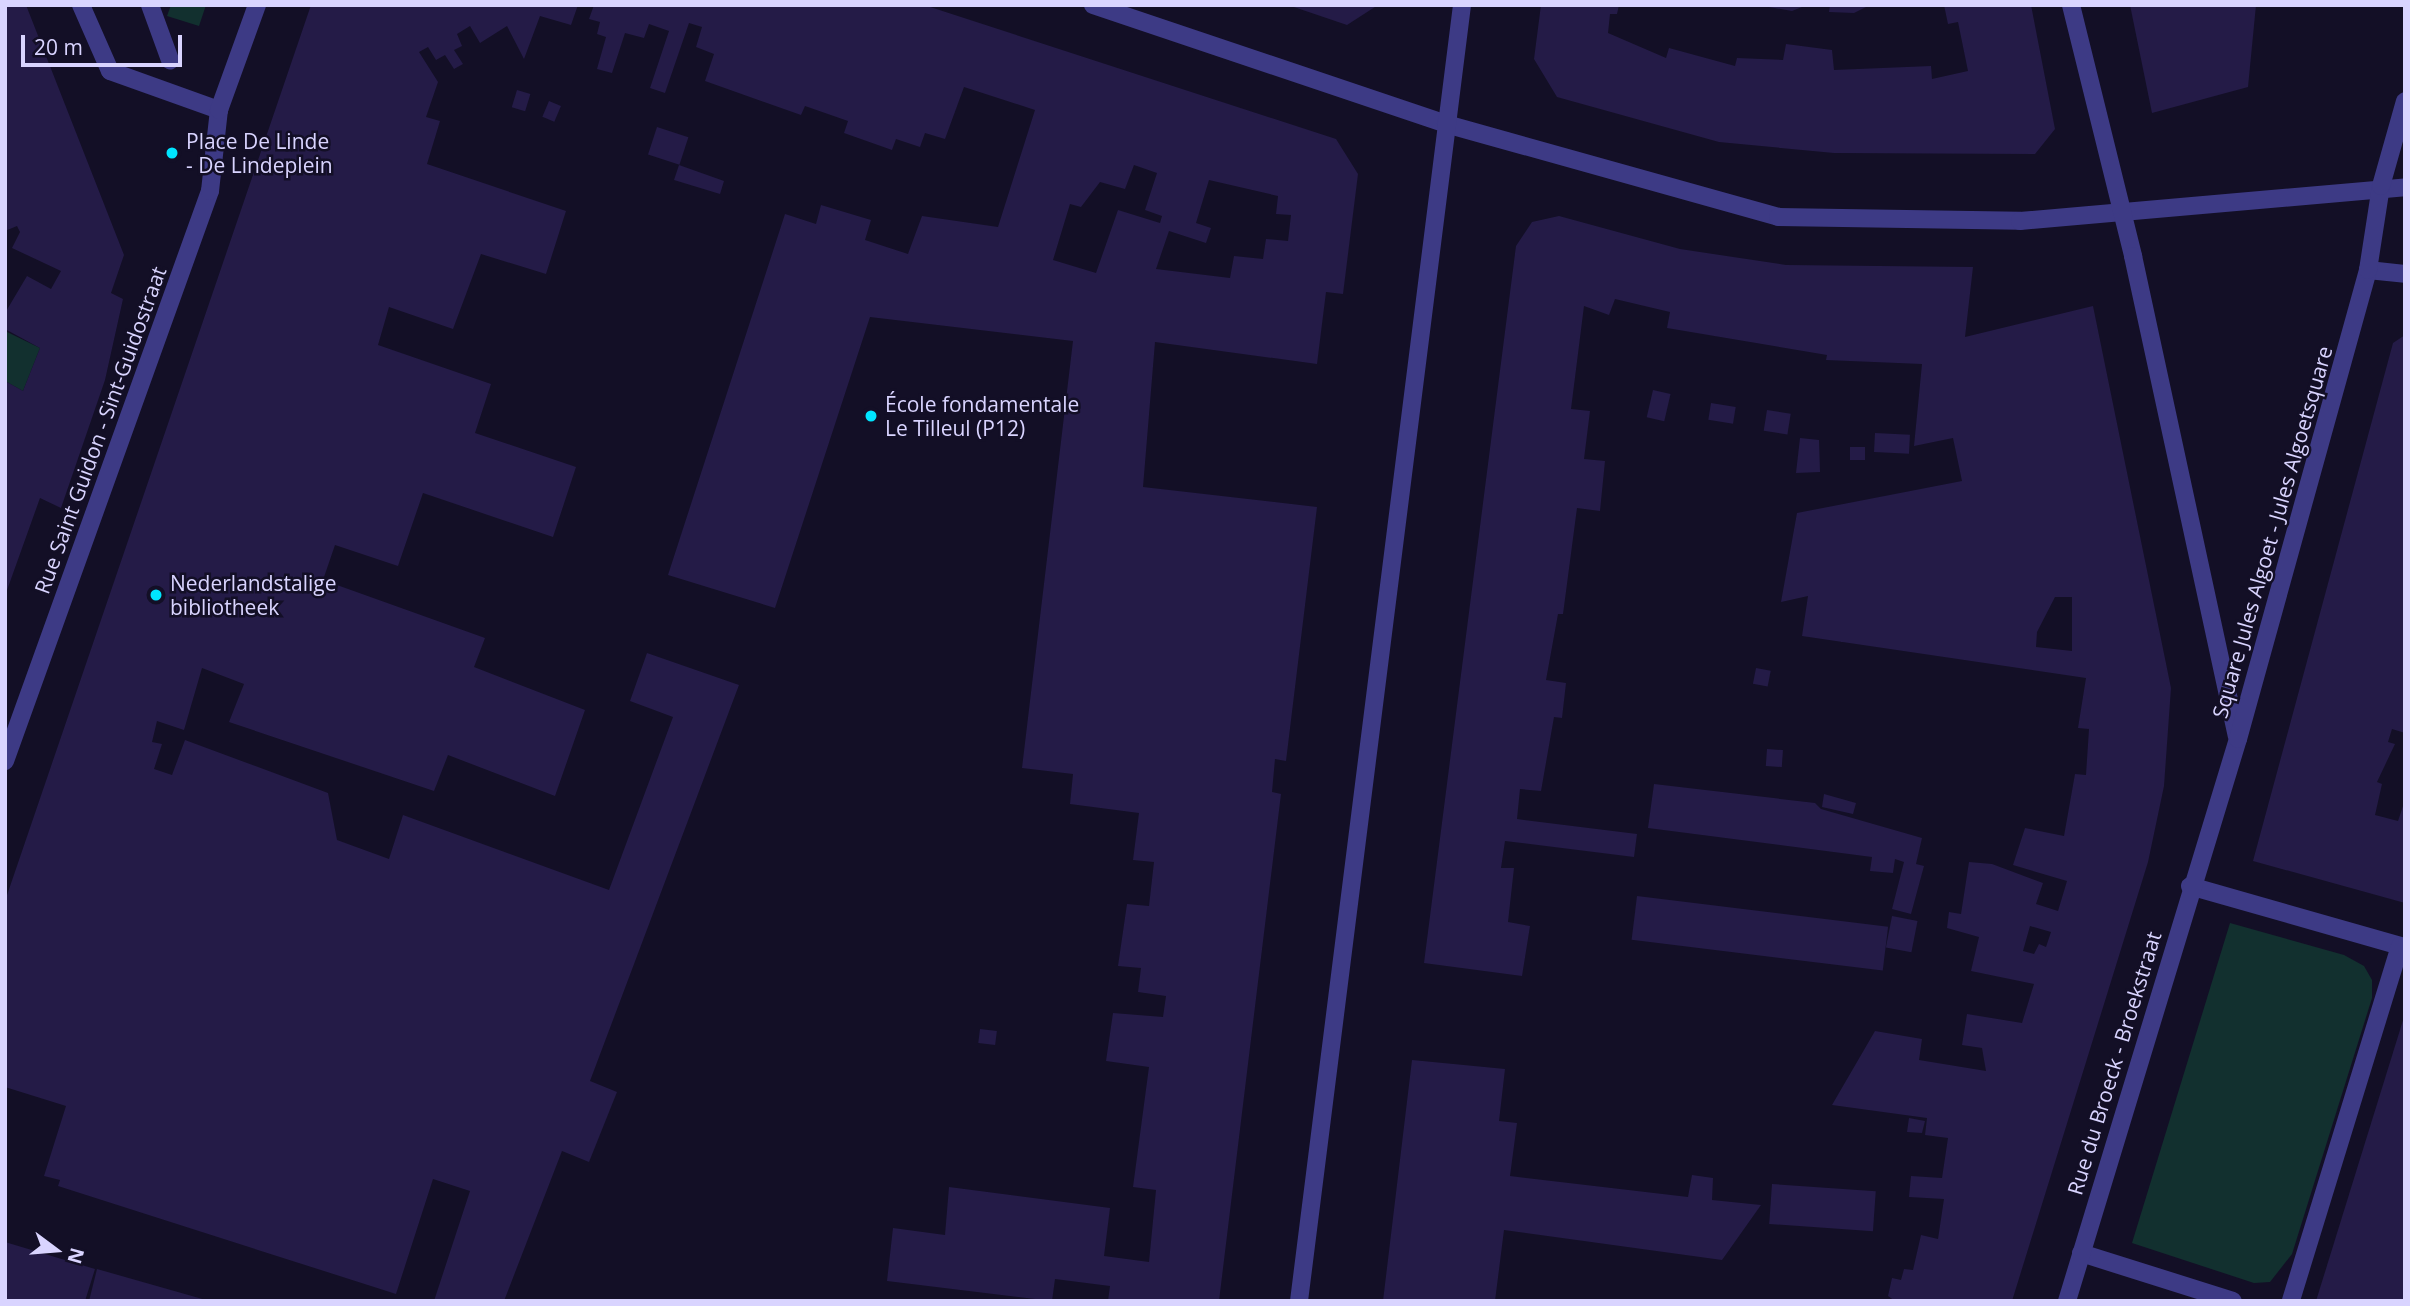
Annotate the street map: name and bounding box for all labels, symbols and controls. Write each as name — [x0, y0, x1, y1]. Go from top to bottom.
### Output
scale bar — [24, 21, 186, 65]
text: 20 m — [34, 33, 83, 61]
place label: Place De Linde - De Lindeplein — [186, 128, 333, 178]
marker: Place De Linde - De Lindeplein — [164, 145, 180, 161]
street label: Rue Saint Guidon - Sint-Guidostraat — [29, 263, 171, 597]
street label: Square Jules Algoet - Jules Algoetsquare — [2207, 343, 2337, 721]
place label: École fondamentale Le Tilleul (P12) — [885, 391, 1079, 441]
marker: École fondamentale Le Tilleul (P12) — [863, 408, 879, 424]
place label: Nederlandstalige bibliotheek — [170, 570, 336, 620]
marker: Nederlandstalige bibliotheek — [148, 587, 164, 603]
street label: Rue du Broeck - Broekstraat — [2062, 928, 2166, 1198]
north arrow — [21, 1215, 91, 1285]
text: N — [62, 1245, 91, 1267]

